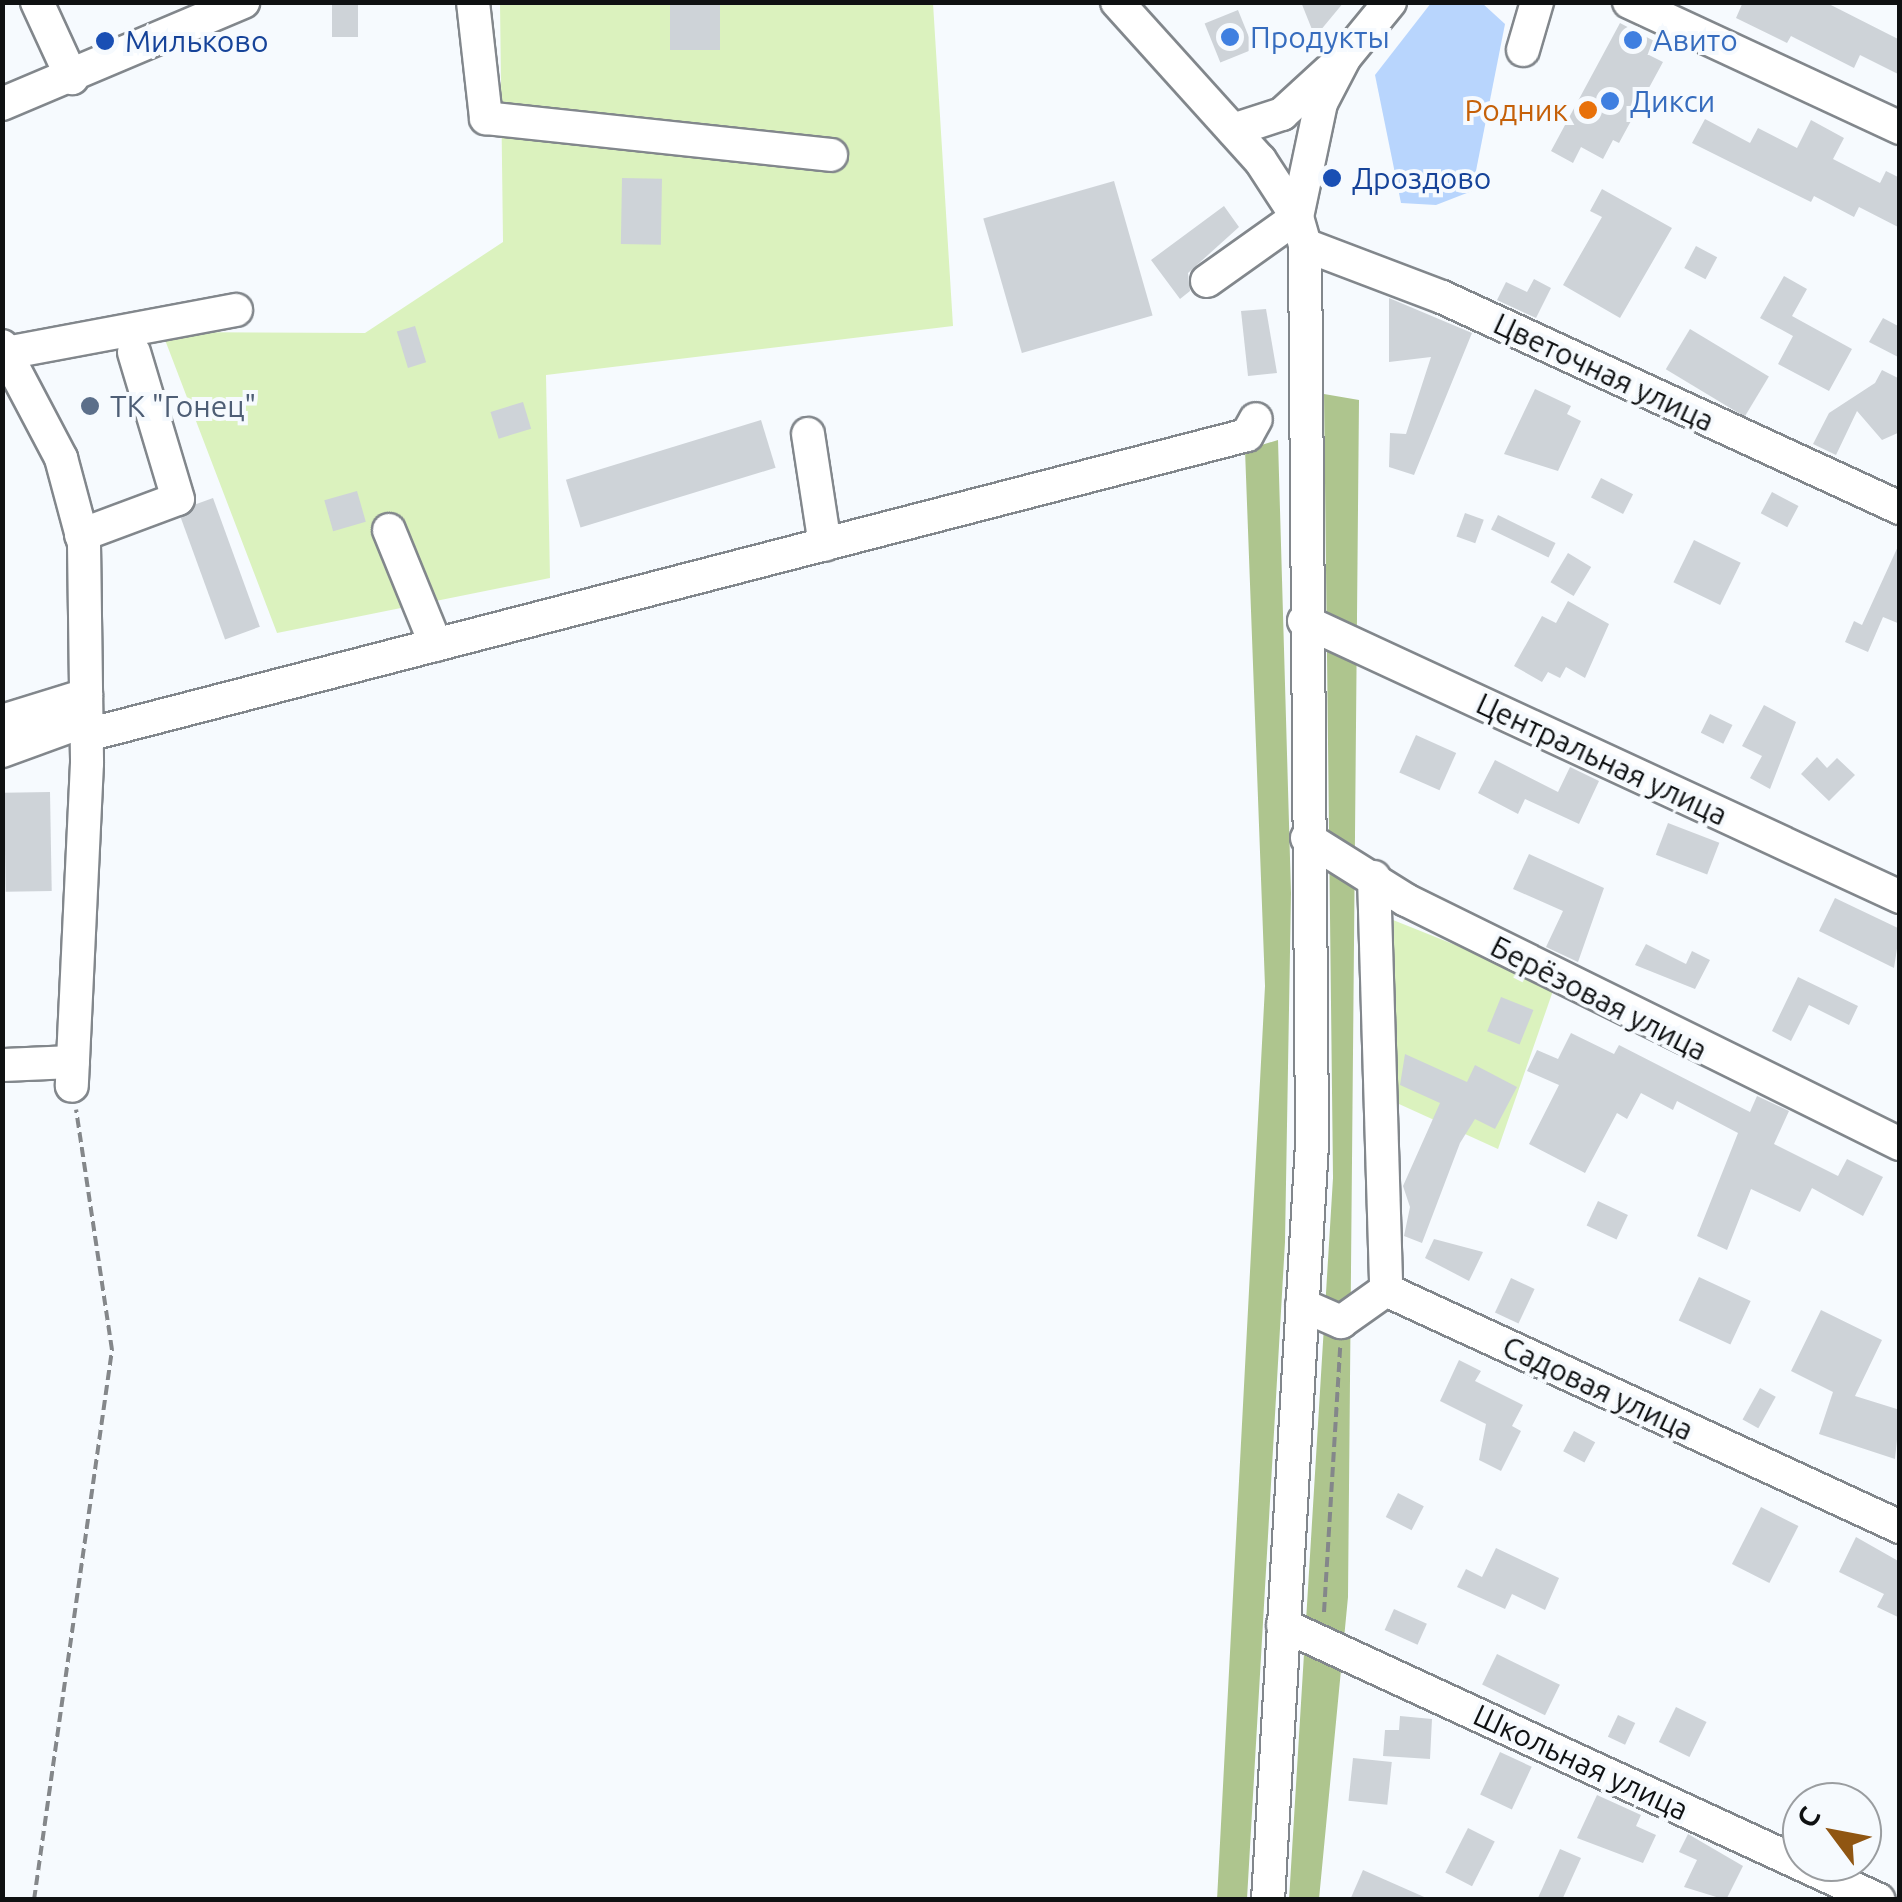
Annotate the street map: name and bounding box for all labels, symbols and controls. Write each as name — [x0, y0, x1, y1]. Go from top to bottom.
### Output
place label: Продукты — [1250, 19, 1390, 55]
place label: Авито — [1653, 22, 1738, 58]
place label: Мильково — [125, 23, 268, 59]
marker: Продукты — [1219, 26, 1241, 48]
marker: Авито — [1622, 29, 1644, 51]
marker: Мильково — [94, 30, 116, 52]
place label: Дикси — [1630, 83, 1715, 119]
marker: Дикси — [1599, 90, 1621, 112]
place label: Родник — [1465, 92, 1568, 128]
marker: Родник — [1577, 99, 1599, 121]
place label: Дроздово — [1352, 160, 1491, 196]
marker: Дроздово — [1321, 167, 1343, 189]
street label: Цветочная улица — [1488, 305, 1720, 439]
place label: ТК "Гонец" — [110, 388, 256, 424]
marker: ТК "Гонец" — [79, 395, 101, 417]
street label: Центральная улица — [1471, 685, 1733, 833]
street label: Берёзовая улица — [1485, 928, 1713, 1068]
street label: Садовая улица — [1497, 1328, 1699, 1448]
street label: Школьная улица — [1468, 1697, 1694, 1827]
north arrow — [1782, 1782, 1882, 1882]
text: С — [1790, 1801, 1826, 1833]

